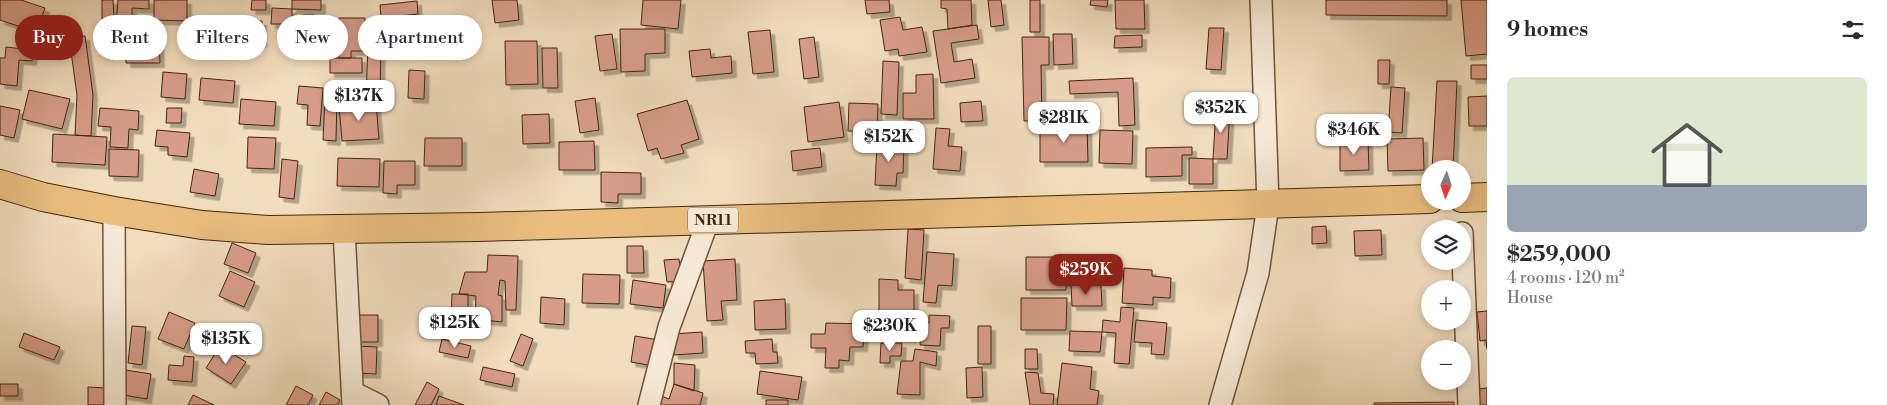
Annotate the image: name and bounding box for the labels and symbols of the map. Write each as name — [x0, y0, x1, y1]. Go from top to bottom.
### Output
pin: $137K — [324, 80, 394, 122]
pin: $352K — [1186, 92, 1256, 134]
pin: $281K — [1029, 102, 1099, 144]
pin: $346K — [1319, 114, 1389, 156]
pin: $152K — [854, 120, 924, 163]
north arrow — [1421, 160, 1471, 210]
road number: NR11 — [688, 208, 738, 232]
pin: $259K — [1051, 254, 1121, 296]
pin: $125K — [420, 306, 490, 349]
pin: $230K — [855, 310, 925, 352]
pin: $135K — [191, 322, 261, 365]

